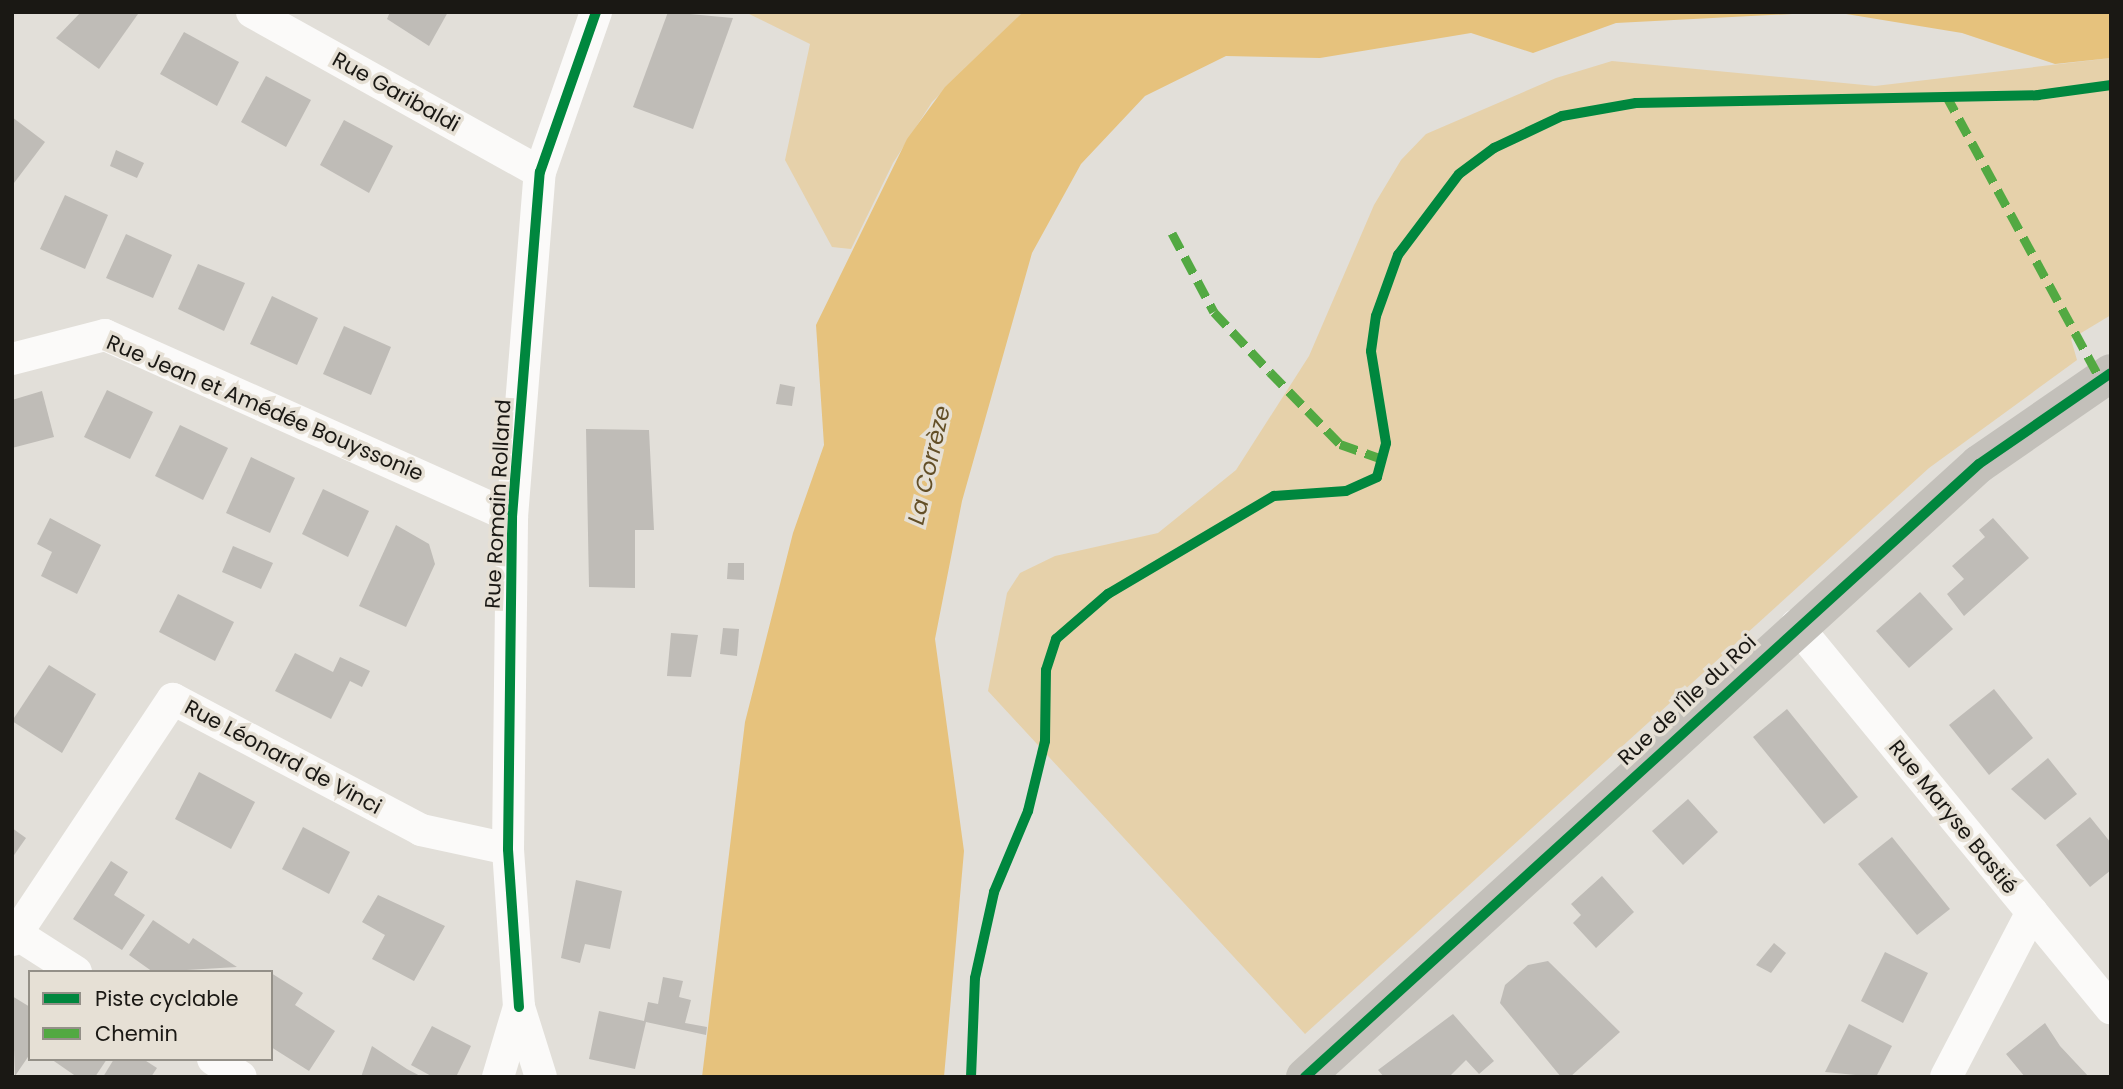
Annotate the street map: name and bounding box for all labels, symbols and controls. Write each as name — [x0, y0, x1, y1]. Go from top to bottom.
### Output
street label: Rue Garibaldi — [328, 47, 464, 137]
street label: Rue Jean et Amédée Bouyssonie — [103, 330, 427, 486]
street label: Rue Romain Rolland — [480, 399, 516, 609]
water label: La Corrèze — [902, 403, 956, 527]
street label: Rue de l'Île du Roi — [1613, 629, 1761, 771]
street label: Rue Léonard de Vinci — [180, 694, 386, 820]
street label: Rue Maryse Bastié — [1883, 735, 2023, 899]
legend — [28, 970, 273, 1061]
text: Piste cyclable — [95, 984, 239, 1013]
text: Chemin — [95, 1019, 178, 1048]

